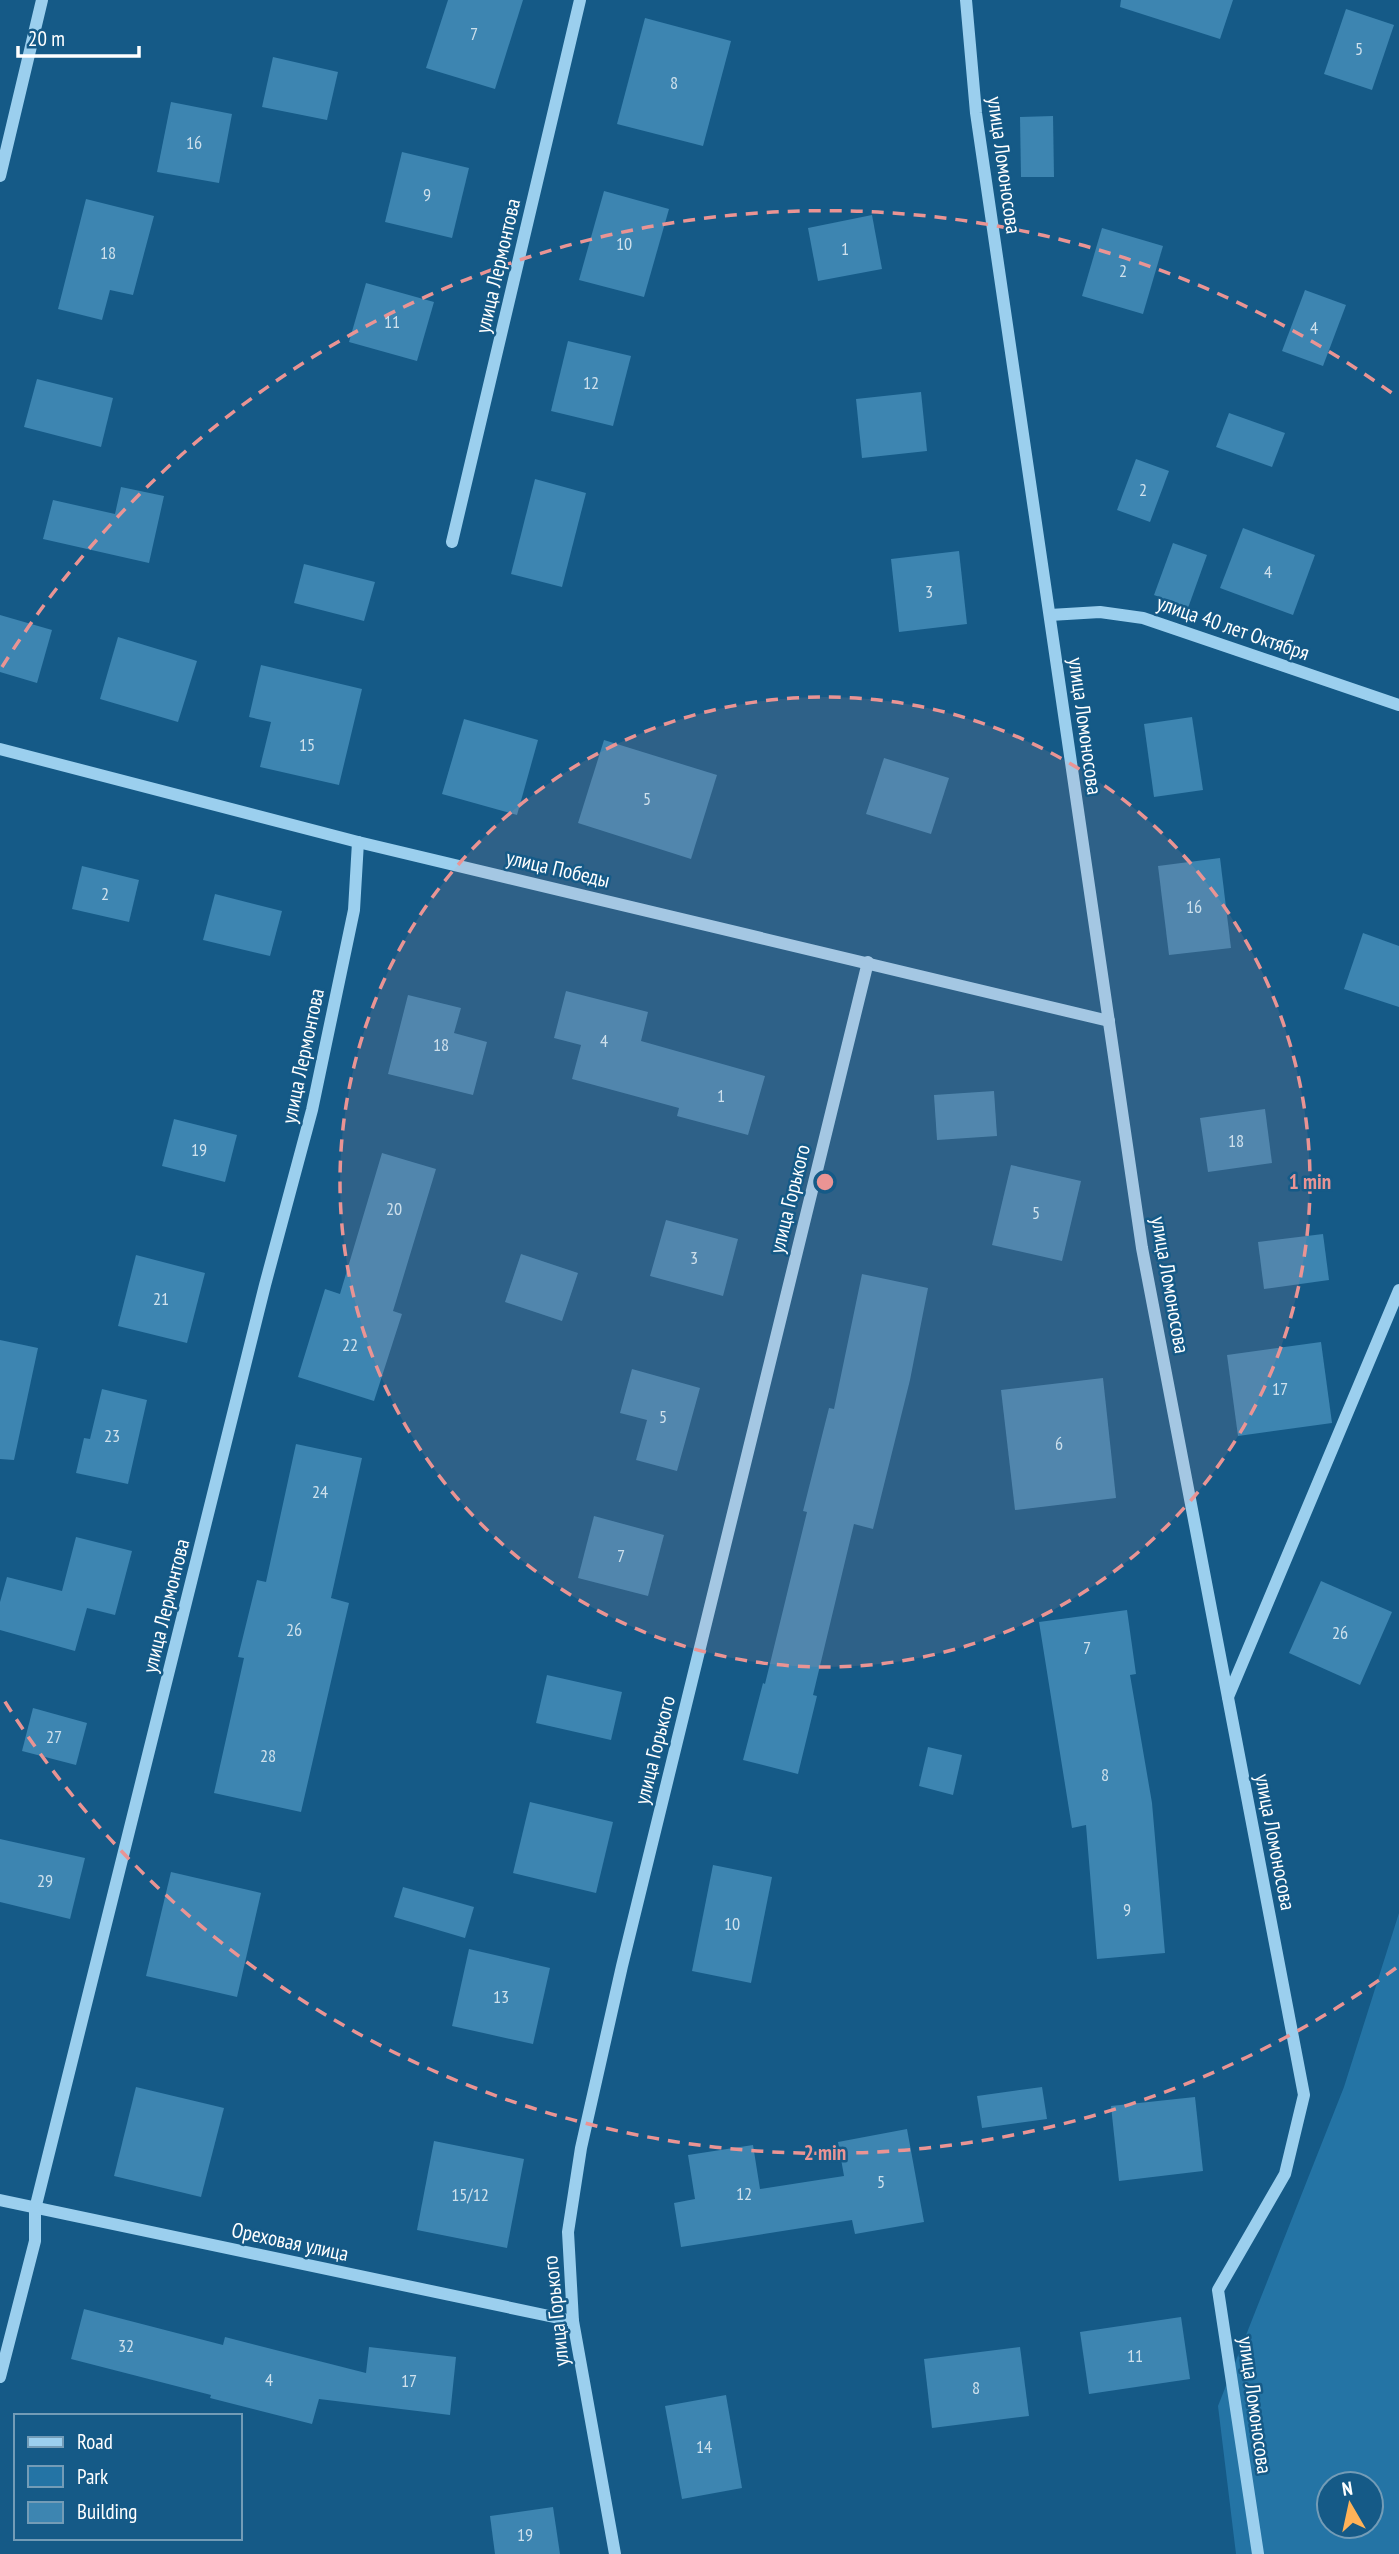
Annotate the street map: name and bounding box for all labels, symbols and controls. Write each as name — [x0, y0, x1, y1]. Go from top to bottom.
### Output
scale bar — [18, 14, 138, 58]
house number: 7 — [470, 22, 478, 45]
text: 20 m — [28, 25, 65, 52]
house number: 5 — [1355, 37, 1363, 60]
house number: 8 — [670, 71, 678, 94]
street label: улица Ломоносова — [981, 95, 1027, 235]
house number: 16 — [186, 131, 202, 154]
house number: 9 — [423, 183, 431, 206]
street label: улица Лермонтова — [469, 196, 526, 336]
house number: 10 — [616, 232, 632, 255]
house number: 1 — [841, 237, 849, 260]
house number: 18 — [100, 241, 116, 264]
house number: 2 — [1119, 259, 1127, 282]
house number: 11 — [384, 310, 400, 333]
house number: 4 — [1310, 316, 1318, 339]
house number: 12 — [583, 371, 599, 394]
house number: 2 — [1139, 478, 1147, 501]
house number: 4 — [1264, 560, 1272, 583]
house number: 3 — [925, 580, 933, 603]
street label: улица 40 лет Октября — [1153, 589, 1313, 666]
street label: улица Ломоносова — [1062, 656, 1108, 796]
house number: 15 — [299, 733, 315, 756]
house number: 5 — [643, 787, 651, 810]
street label: улица Победы — [504, 843, 613, 894]
house number: 2 — [101, 882, 109, 905]
house number: 16 — [1186, 895, 1202, 918]
street label: улица Лермонтова — [275, 986, 330, 1126]
house number: 4 — [600, 1029, 608, 1052]
house number: 18 — [433, 1033, 449, 1056]
house number: 1 — [717, 1084, 725, 1107]
house number: 18 — [1228, 1129, 1244, 1152]
house number: 19 — [191, 1138, 207, 1161]
street label: улица Горького — [763, 1142, 816, 1256]
text: 1 min — [1289, 1168, 1331, 1195]
centre of rings — [813, 1170, 837, 1194]
house number: 20 — [386, 1197, 402, 1220]
house number: 5 — [1032, 1201, 1040, 1224]
street label: улица Ломоносова — [1145, 1214, 1196, 1355]
house number: 3 — [690, 1246, 698, 1269]
house number: 21 — [153, 1287, 169, 1310]
house number: 22 — [342, 1333, 358, 1356]
house number: 17 — [1272, 1377, 1288, 1400]
house number: 5 — [659, 1405, 667, 1428]
house number: 23 — [104, 1424, 120, 1447]
house number: 6 — [1055, 1432, 1063, 1455]
house number: 24 — [312, 1480, 328, 1503]
street label: улица Лермонтова — [136, 1536, 195, 1676]
house number: 7 — [617, 1544, 625, 1567]
house number: 26 — [286, 1618, 302, 1641]
house number: 26 — [1332, 1621, 1348, 1644]
house number: 7 — [1083, 1636, 1091, 1659]
street label: улица Горького — [628, 1693, 681, 1807]
house number: 27 — [46, 1725, 62, 1748]
house number: 28 — [260, 1744, 276, 1767]
house number: 8 — [1101, 1763, 1109, 1786]
street label: улица Ломоносова — [1249, 1771, 1302, 1912]
house number: 29 — [37, 1869, 53, 1892]
house number: 9 — [1123, 1898, 1131, 1921]
house number: 10 — [724, 1912, 740, 1935]
house number: 13 — [493, 1985, 509, 2008]
text: 2 min — [804, 2139, 846, 2166]
house number: 5 — [877, 2170, 885, 2193]
house number: 12 — [736, 2182, 752, 2205]
house number: 15/12 — [451, 2183, 489, 2206]
street label: Ореховая улица — [229, 2216, 351, 2267]
street label: улица Горького — [536, 2254, 575, 2368]
house number: 32 — [118, 2334, 134, 2357]
street label: улица Ломоносова — [1232, 2335, 1278, 2475]
house number: 11 — [1127, 2344, 1143, 2367]
house number: 4 — [265, 2368, 273, 2391]
house number: 17 — [401, 2369, 417, 2392]
house number: 8 — [972, 2376, 980, 2399]
legend — [14, 2414, 242, 2540]
text: Road — [77, 2428, 113, 2455]
house number: 14 — [696, 2435, 712, 2458]
text: Park — [77, 2463, 108, 2490]
north arrow — [1315, 2470, 1385, 2540]
text: N — [1340, 2476, 1354, 2501]
text: Building — [77, 2498, 137, 2525]
house number: 19 — [517, 2523, 533, 2546]

